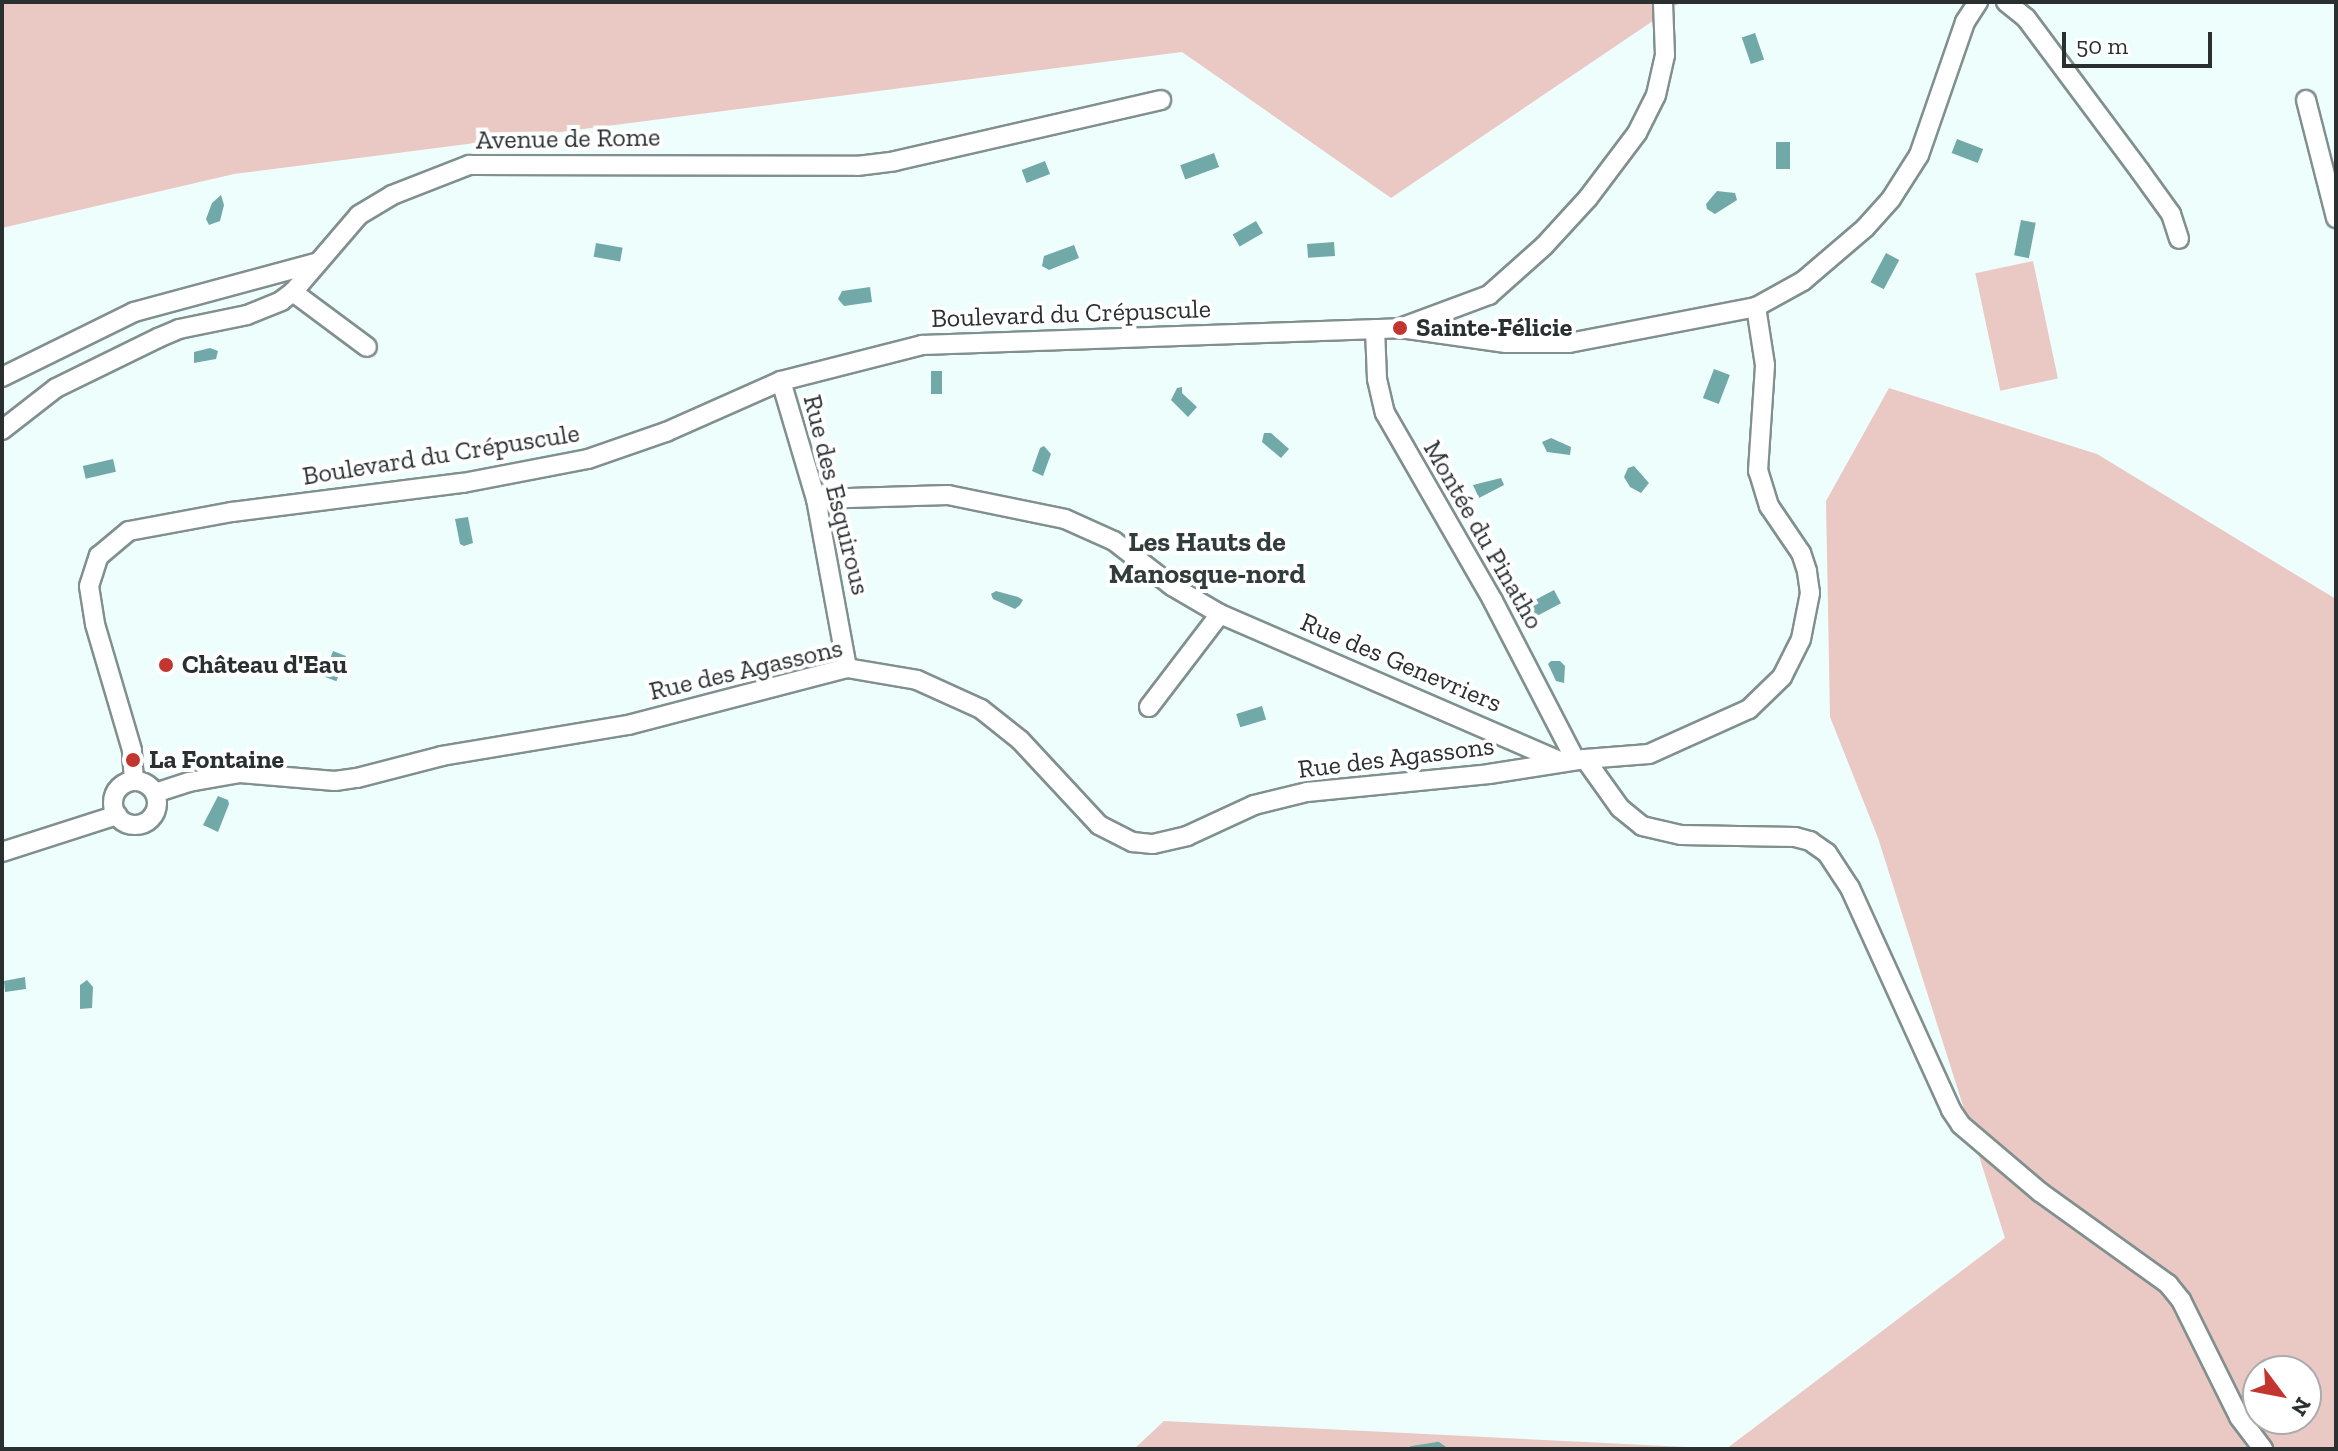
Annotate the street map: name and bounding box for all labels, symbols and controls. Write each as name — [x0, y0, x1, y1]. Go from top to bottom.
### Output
scale bar — [2066, 16, 2216, 66]
text: 50 m — [2076, 31, 2128, 60]
street label: Avenue de Rome — [476, 122, 660, 156]
street label: Boulevard du Crépuscule — [931, 294, 1211, 334]
place label: Sainte-Félicie — [1416, 312, 1572, 344]
marker: Sainte-Félicie — [1391, 319, 1409, 337]
street label: Rue des Esquirous — [796, 392, 876, 598]
street label: Boulevard du Crépuscule — [300, 418, 582, 492]
street label: Montée du Pinatho — [1416, 435, 1550, 635]
district label: Les Hauts de Manosque-nord — [1109, 525, 1305, 591]
street label: Rue des Genevriers — [1296, 607, 1506, 719]
street label: Rue des Agassons — [646, 633, 846, 707]
place label: Château d'Eau — [182, 649, 347, 681]
marker: Château d'Eau — [157, 656, 175, 674]
street label: Rue des Agassons — [1296, 730, 1496, 786]
place label: La Fontaine — [149, 744, 284, 776]
marker: La Fontaine — [124, 751, 142, 769]
north arrow — [2242, 1355, 2322, 1435]
text: N — [2285, 1393, 2317, 1421]

